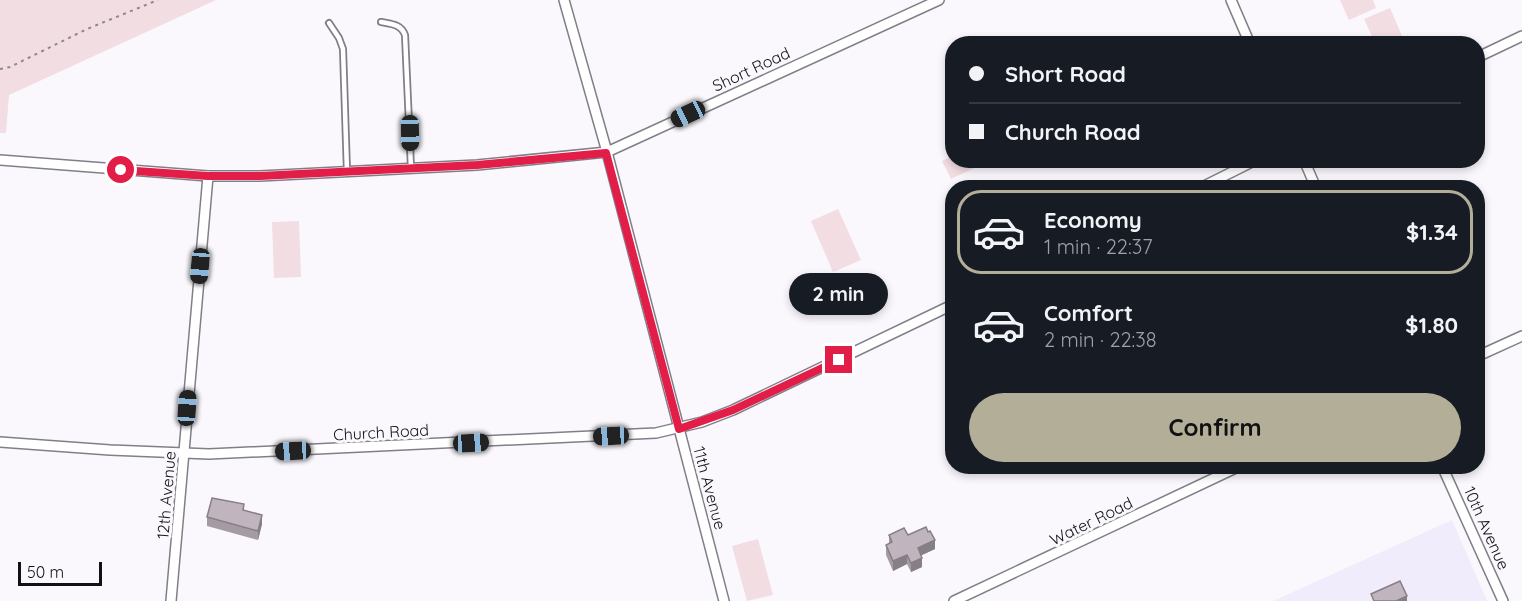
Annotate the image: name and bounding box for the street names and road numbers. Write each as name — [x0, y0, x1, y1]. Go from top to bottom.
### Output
street label: Short Road — [709, 42, 793, 96]
street label: Church Road — [333, 420, 429, 444]
street label: 11th Avenue — [689, 444, 731, 532]
street label: 12th Avenue — [152, 450, 180, 540]
street label: 10th Avenue — [1460, 483, 1514, 573]
street label: Water Road — [1046, 492, 1136, 550]

